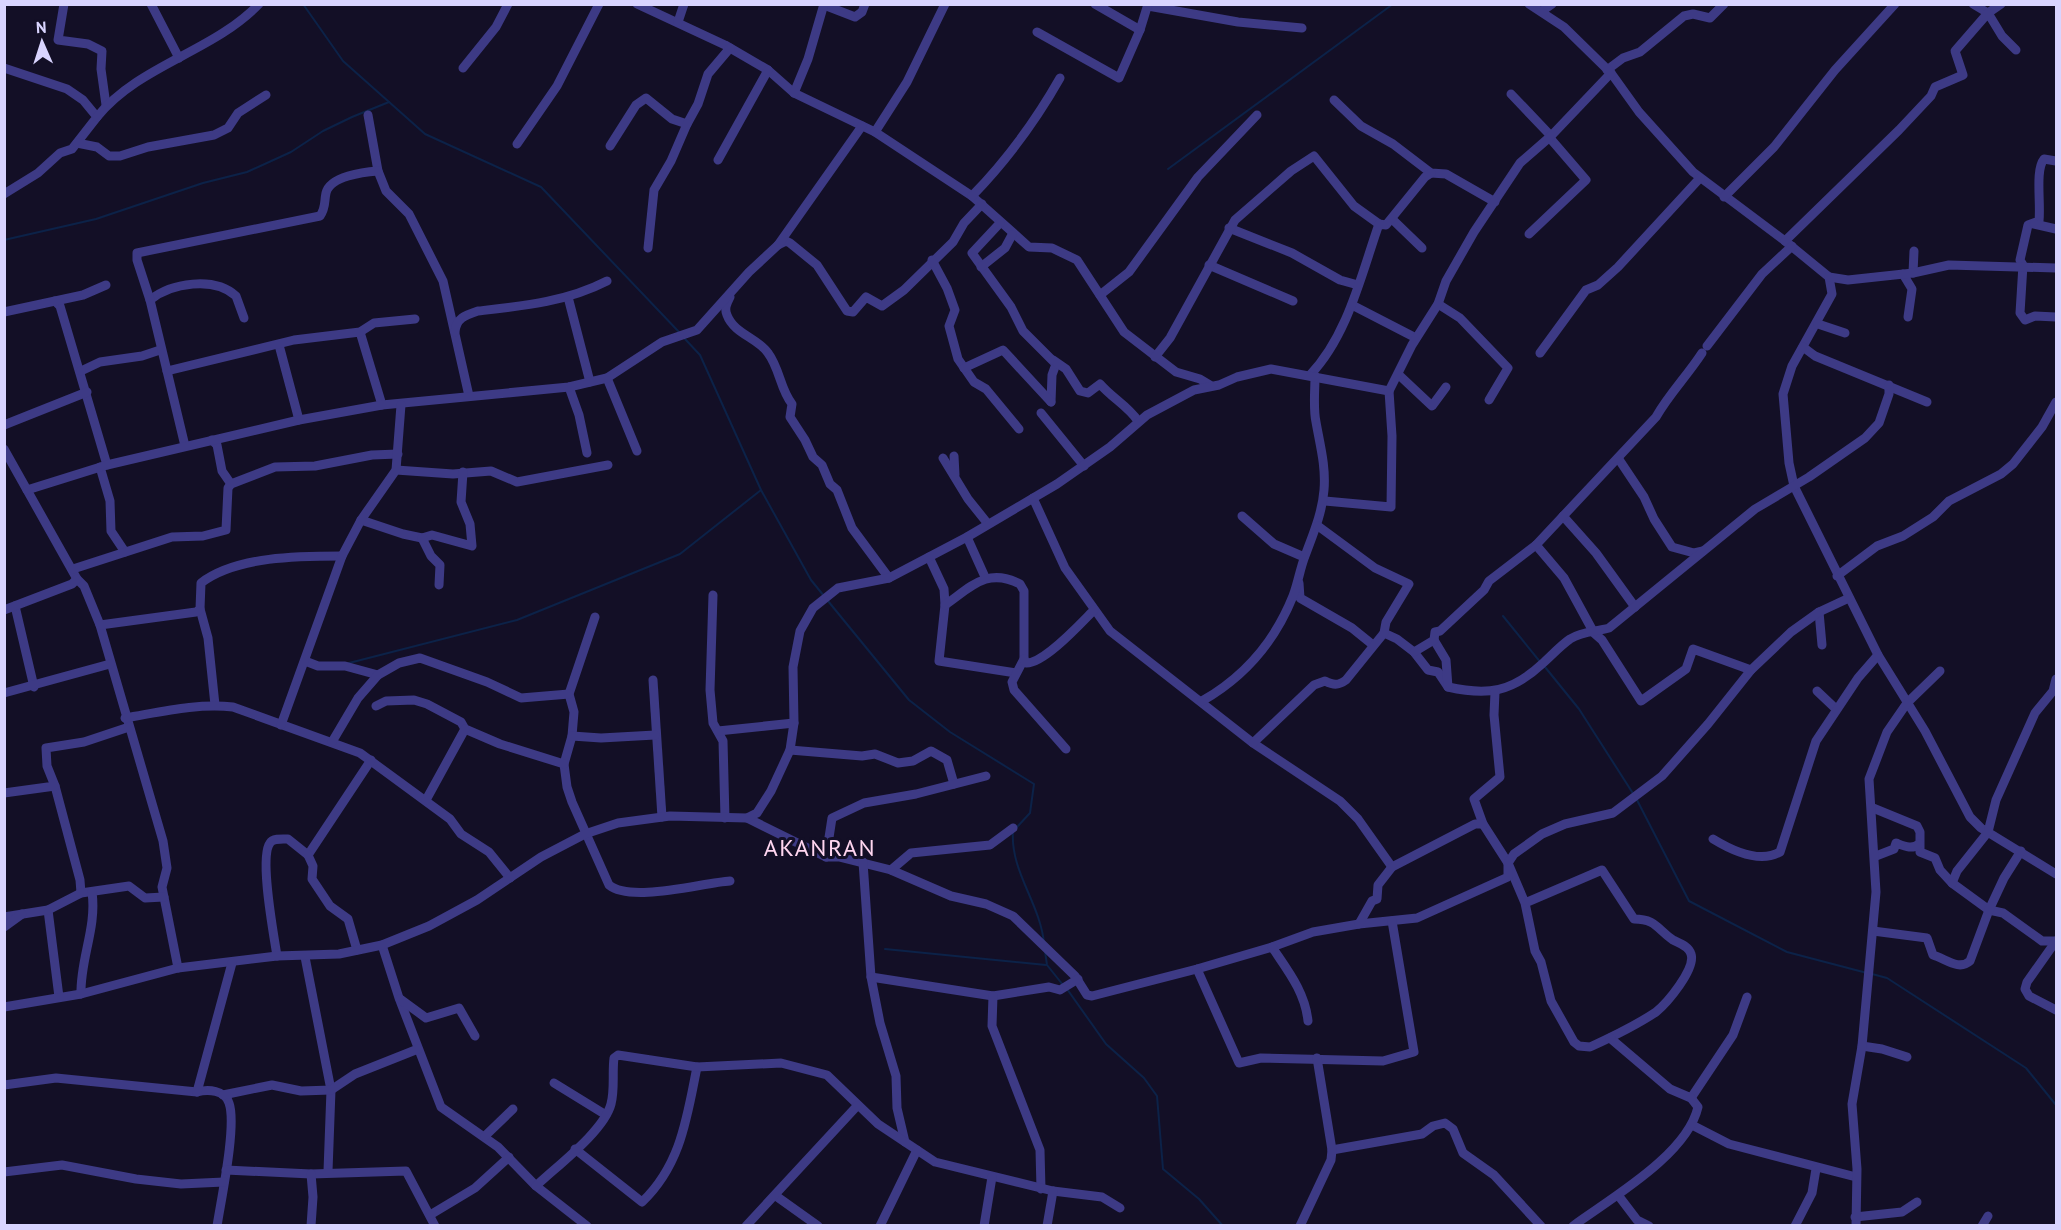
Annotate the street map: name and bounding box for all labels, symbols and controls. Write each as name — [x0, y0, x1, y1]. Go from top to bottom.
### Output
north arrow — [12, 12, 72, 72]
text: N — [35, 17, 47, 37]
district label: AKANRAN — [764, 832, 876, 863]

